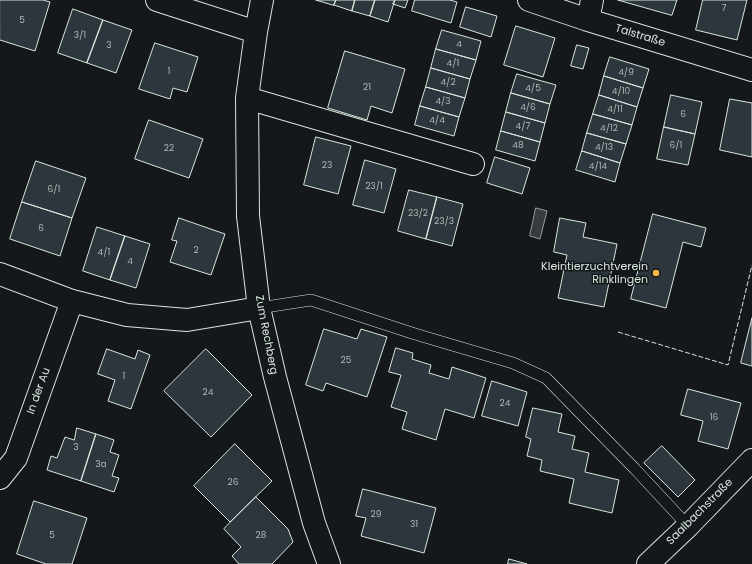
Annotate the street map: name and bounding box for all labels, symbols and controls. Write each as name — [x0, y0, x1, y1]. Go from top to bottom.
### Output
house number: 7 — [722, 4, 726, 14]
house number: 5 — [19, 16, 25, 26]
street label: Talstraße — [613, 22, 667, 50]
house number: 3/1 — [74, 31, 86, 41]
house number: 4 — [456, 40, 462, 50]
house number: 3 — [106, 41, 112, 51]
house number: 4/1 — [447, 59, 459, 69]
house number: 1 — [168, 67, 170, 77]
house number: 4/9 — [618, 68, 634, 78]
house number: 4/2 — [440, 78, 456, 88]
house number: 21 — [363, 83, 371, 93]
house number: 4/5 — [525, 84, 541, 94]
house number: 4/10 — [612, 87, 630, 97]
house number: 4/3 — [435, 97, 451, 107]
house number: 4/6 — [520, 103, 536, 113]
house number: 4/11 — [607, 105, 623, 115]
house number: 6 — [680, 110, 686, 120]
house number: 4/4 — [429, 116, 445, 126]
house number: 4/7 — [516, 122, 530, 132]
house number: 4/12 — [600, 124, 618, 134]
house number: 48 — [512, 141, 524, 151]
house number: 6/1 — [670, 141, 682, 151]
house number: 4/13 — [595, 143, 613, 153]
house number: 22 — [164, 144, 174, 154]
house number: 23 — [322, 161, 332, 171]
house number: 4/14 — [589, 162, 607, 172]
house number: 23/1 — [365, 182, 383, 192]
house number: 6/1 — [48, 185, 60, 195]
house number: 23/2 — [408, 209, 428, 219]
house number: 23/3 — [434, 217, 454, 227]
house number: 6 — [38, 224, 44, 234]
house number: 2 — [193, 246, 199, 256]
house number: 4/1 — [98, 248, 110, 258]
house number: 4 — [127, 257, 133, 267]
place label: Kleintierzuchtverein Rinklingen — [541, 260, 648, 286]
marker: Kleintierzuchtverein Rinklingen — [651, 268, 661, 278]
street label: Zum Rechberg — [252, 294, 280, 376]
house number: 25 — [341, 356, 351, 366]
street label: In der Au — [25, 366, 53, 416]
house number: 1 — [123, 372, 125, 382]
house number: 24 — [203, 388, 213, 398]
house number: 24 — [500, 399, 510, 409]
house number: 16 — [710, 413, 718, 423]
house number: 3 — [73, 443, 79, 453]
house number: 3a — [95, 460, 107, 470]
street label: Saalbachstraße — [664, 476, 736, 548]
house number: 26 — [228, 478, 238, 488]
house number: 29 — [371, 510, 381, 520]
house number: 31 — [410, 520, 418, 530]
house number: 5 — [49, 531, 55, 541]
house number: 28 — [256, 531, 266, 541]

